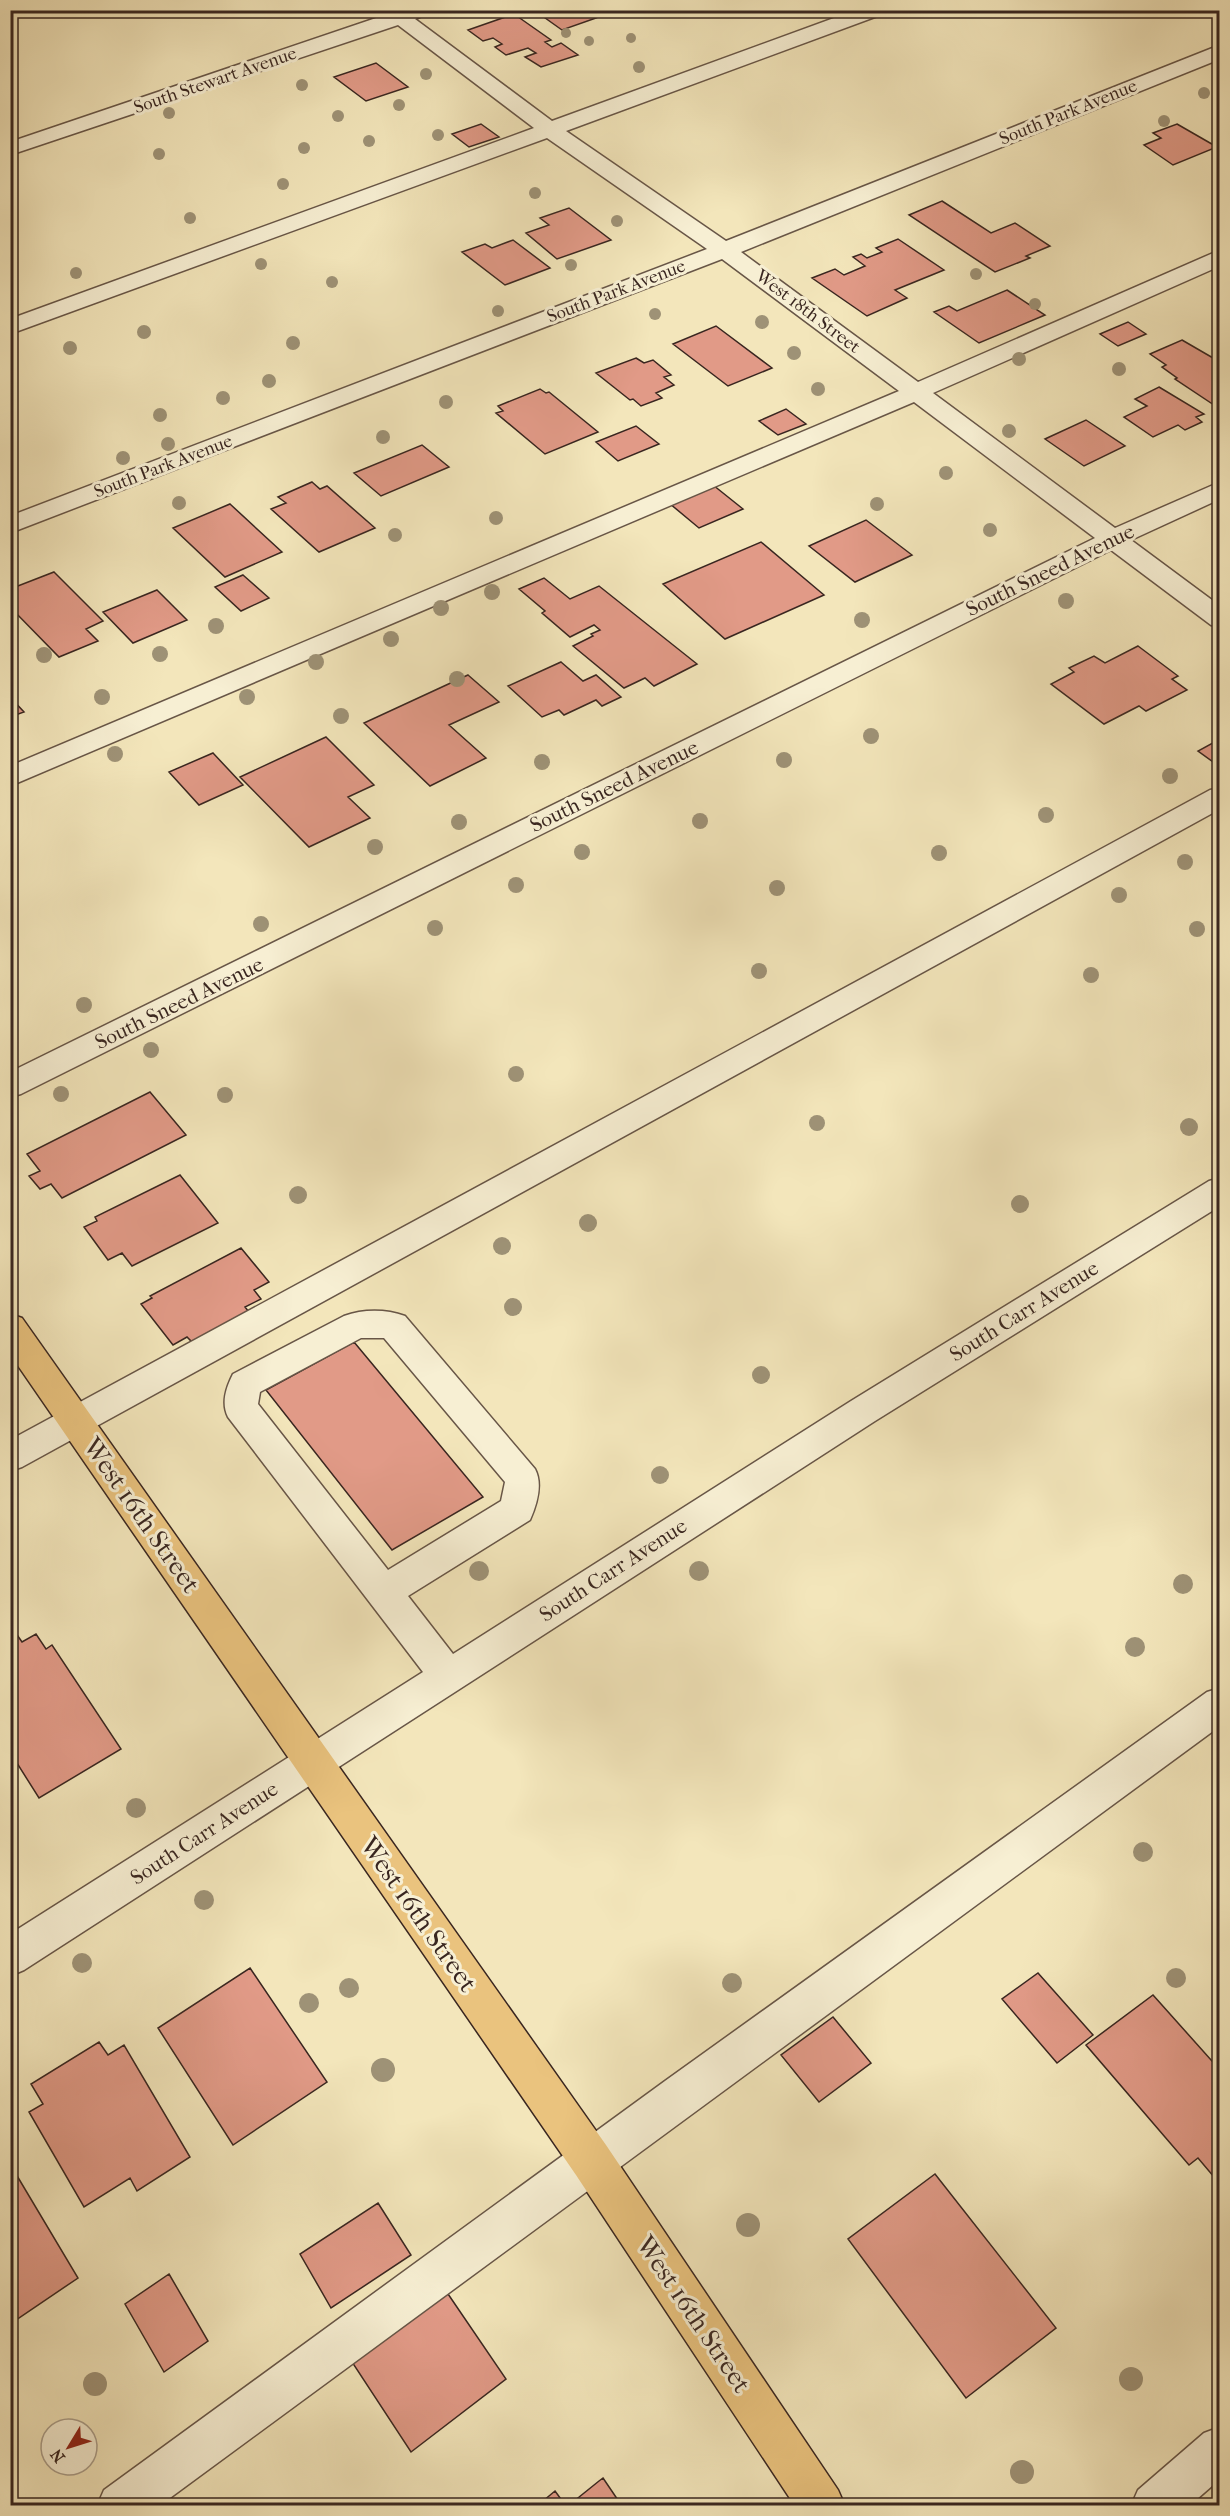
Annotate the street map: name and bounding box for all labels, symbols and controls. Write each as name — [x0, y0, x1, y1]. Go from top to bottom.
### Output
street label: South Stewart Avenue — [131, 43, 299, 118]
street label: South Park Avenue — [996, 75, 1140, 150]
street label: South Park Avenue — [544, 255, 688, 328]
street label: West 18th Street — [750, 265, 865, 358]
street label: South Park Avenue — [91, 430, 235, 503]
street label: South Sneed Avenue — [962, 519, 1138, 621]
street label: South Sneed Avenue — [526, 735, 702, 837]
street label: South Sneed Avenue — [91, 952, 267, 1054]
street label: South Carr Avenue — [945, 1256, 1103, 1366]
street label: West 16th Street — [76, 1431, 207, 1599]
street label: South Carr Avenue — [535, 1513, 691, 1627]
street label: South Carr Avenue — [126, 1776, 282, 1890]
street label: West 16th Street — [353, 1830, 484, 1998]
street label: West 16th Street — [629, 2229, 758, 2399]
north arrow — [39, 2417, 99, 2477]
text: N — [46, 2445, 69, 2467]

